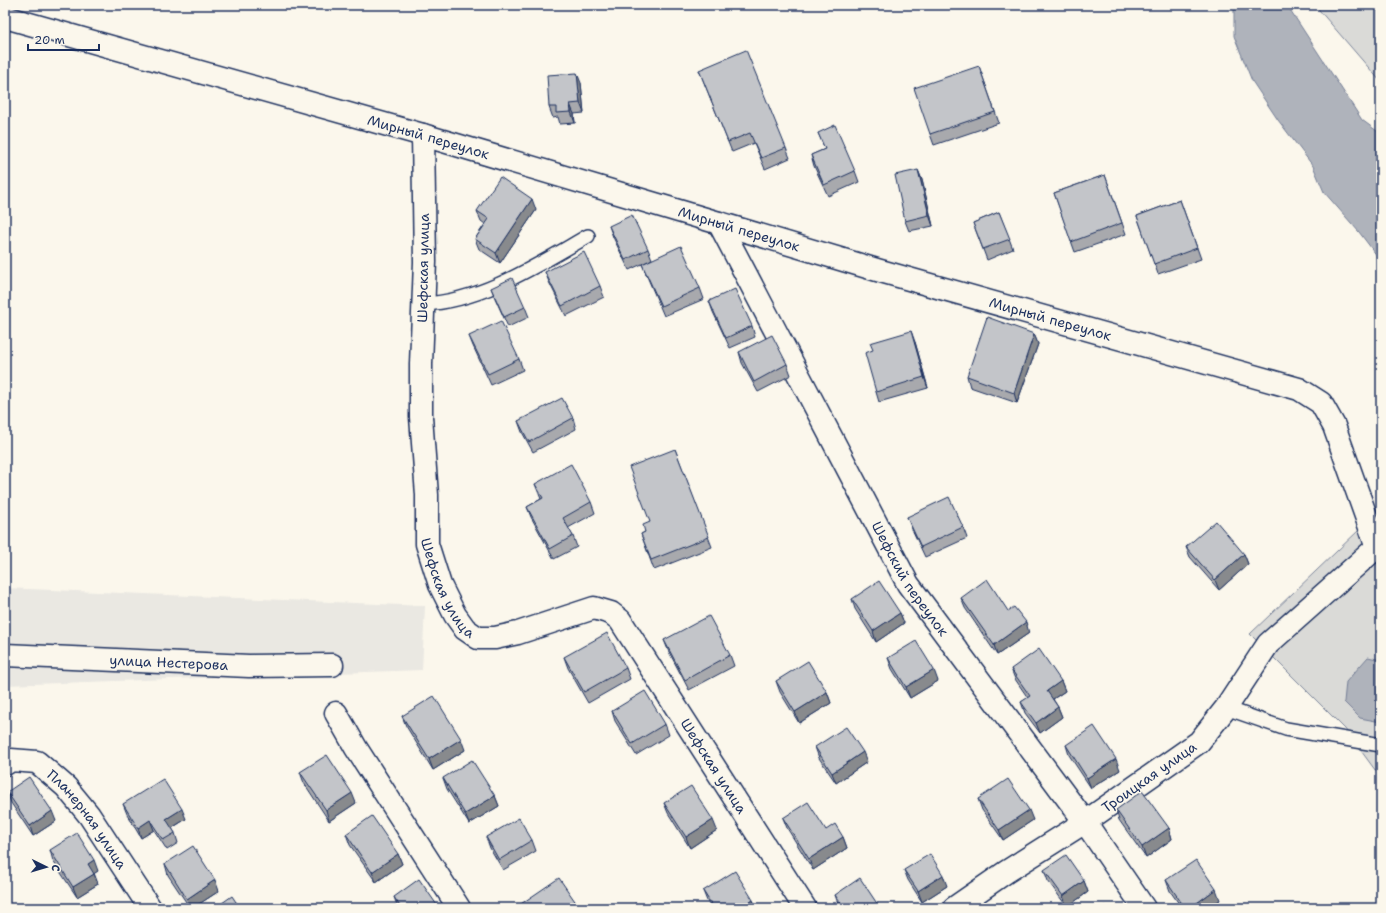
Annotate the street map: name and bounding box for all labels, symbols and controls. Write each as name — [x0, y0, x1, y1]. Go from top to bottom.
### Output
scale bar — [28, 26, 99, 52]
text: 20 m — [34, 32, 65, 48]
street label: Мирный переулок — [365, 111, 492, 163]
street label: Мирный переулок — [676, 202, 803, 256]
street label: Шефская улица — [413, 213, 433, 323]
street label: Мирный переулок — [987, 293, 1114, 345]
street label: Шефский переулок — [868, 518, 953, 640]
street label: Шефская улица — [417, 535, 478, 642]
street label: улица Нестерова — [109, 651, 229, 674]
street label: Шефская улица — [677, 715, 751, 817]
street label: Троицкая улица — [1098, 737, 1200, 816]
street label: Планерная улица — [43, 766, 131, 873]
north arrow — [26, 847, 66, 887]
text: С — [48, 864, 63, 872]

